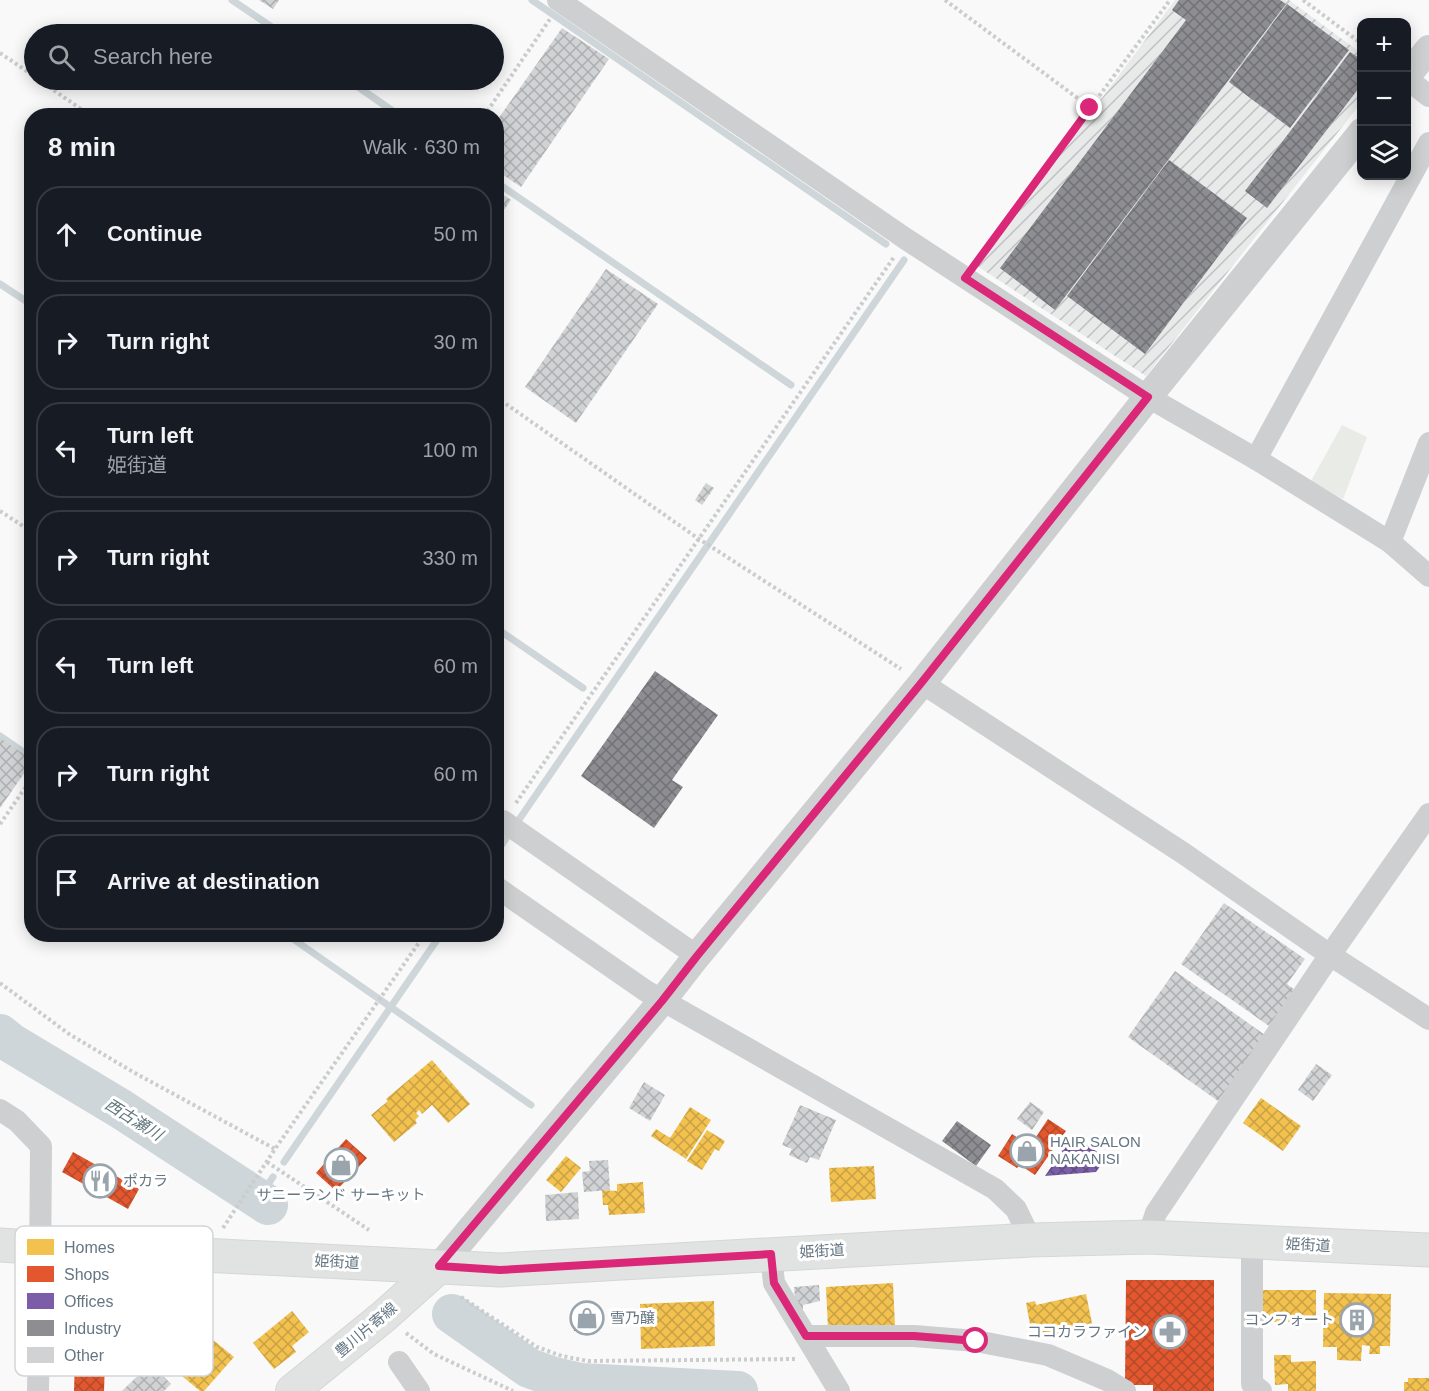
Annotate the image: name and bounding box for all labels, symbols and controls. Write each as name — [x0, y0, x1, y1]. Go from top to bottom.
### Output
map controls — [1357, 18, 1411, 180]
button: + — [1357, 18, 1411, 72]
search box — [24, 24, 504, 90]
icon: search — [45, 41, 78, 74]
text: Search here — [93, 44, 213, 69]
button: − — [1357, 72, 1411, 126]
route end — [1076, 94, 1102, 120]
button: layers — [1357, 126, 1411, 180]
text: 8 min — [48, 132, 116, 162]
text: Walk · 630 m — [363, 136, 480, 158]
icon: ahead — [50, 218, 83, 251]
text: Continue — [107, 221, 202, 246]
text: 50 m — [434, 223, 478, 245]
icon: right — [50, 326, 83, 359]
text: Turn right — [107, 329, 209, 354]
text: 30 m — [434, 331, 478, 353]
text: Turn left — [107, 423, 193, 448]
icon: left — [50, 434, 83, 467]
text: 100 m — [422, 439, 478, 461]
text: 姫街道 — [107, 454, 167, 476]
icon: right — [50, 542, 83, 575]
text: Turn right — [107, 545, 209, 570]
text: 330 m — [422, 547, 478, 569]
icon: left — [50, 650, 83, 683]
text: Turn left — [107, 653, 193, 678]
text: 60 m — [434, 655, 478, 677]
icon: right — [50, 758, 83, 791]
text: Turn right — [107, 761, 209, 786]
text: 60 m — [434, 763, 478, 785]
icon: arrive — [50, 866, 83, 899]
text: Arrive at destination — [107, 869, 320, 894]
water label: 西古瀬川 — [102, 1095, 167, 1145]
shop icon: HAIR SALON NAKANISI — [1009, 1133, 1045, 1169]
place label: HAIR SALON NAKANISI — [1050, 1133, 1141, 1167]
shop icon: サニーランド サーキット — [323, 1147, 359, 1183]
restaurant icon: ポカラ — [82, 1163, 118, 1199]
place label: ポカラ — [123, 1172, 168, 1189]
place label: サニーランド サーキット — [256, 1186, 426, 1203]
legend — [15, 1226, 213, 1376]
street label: 姫街道 — [1285, 1235, 1331, 1254]
text: Homes — [64, 1239, 115, 1256]
street label: 姫街道 — [799, 1241, 845, 1260]
street label: 姫街道 — [314, 1252, 360, 1271]
text: Shops — [64, 1266, 109, 1283]
text: Offices — [64, 1293, 114, 1310]
street label: 豊川片寄線 — [331, 1299, 400, 1360]
shop icon: 雪乃醸 — [569, 1300, 605, 1336]
building icon: コンフォート — [1339, 1302, 1375, 1338]
place label: 雪乃醸 — [610, 1309, 655, 1326]
place label: コンフォート — [1244, 1311, 1334, 1328]
pharmacy icon: ココカラファイン — [1152, 1314, 1188, 1350]
text: Industry — [64, 1320, 121, 1337]
place label: ココカラファイン — [1027, 1323, 1147, 1340]
route start — [962, 1327, 988, 1353]
text: Other — [64, 1347, 105, 1364]

